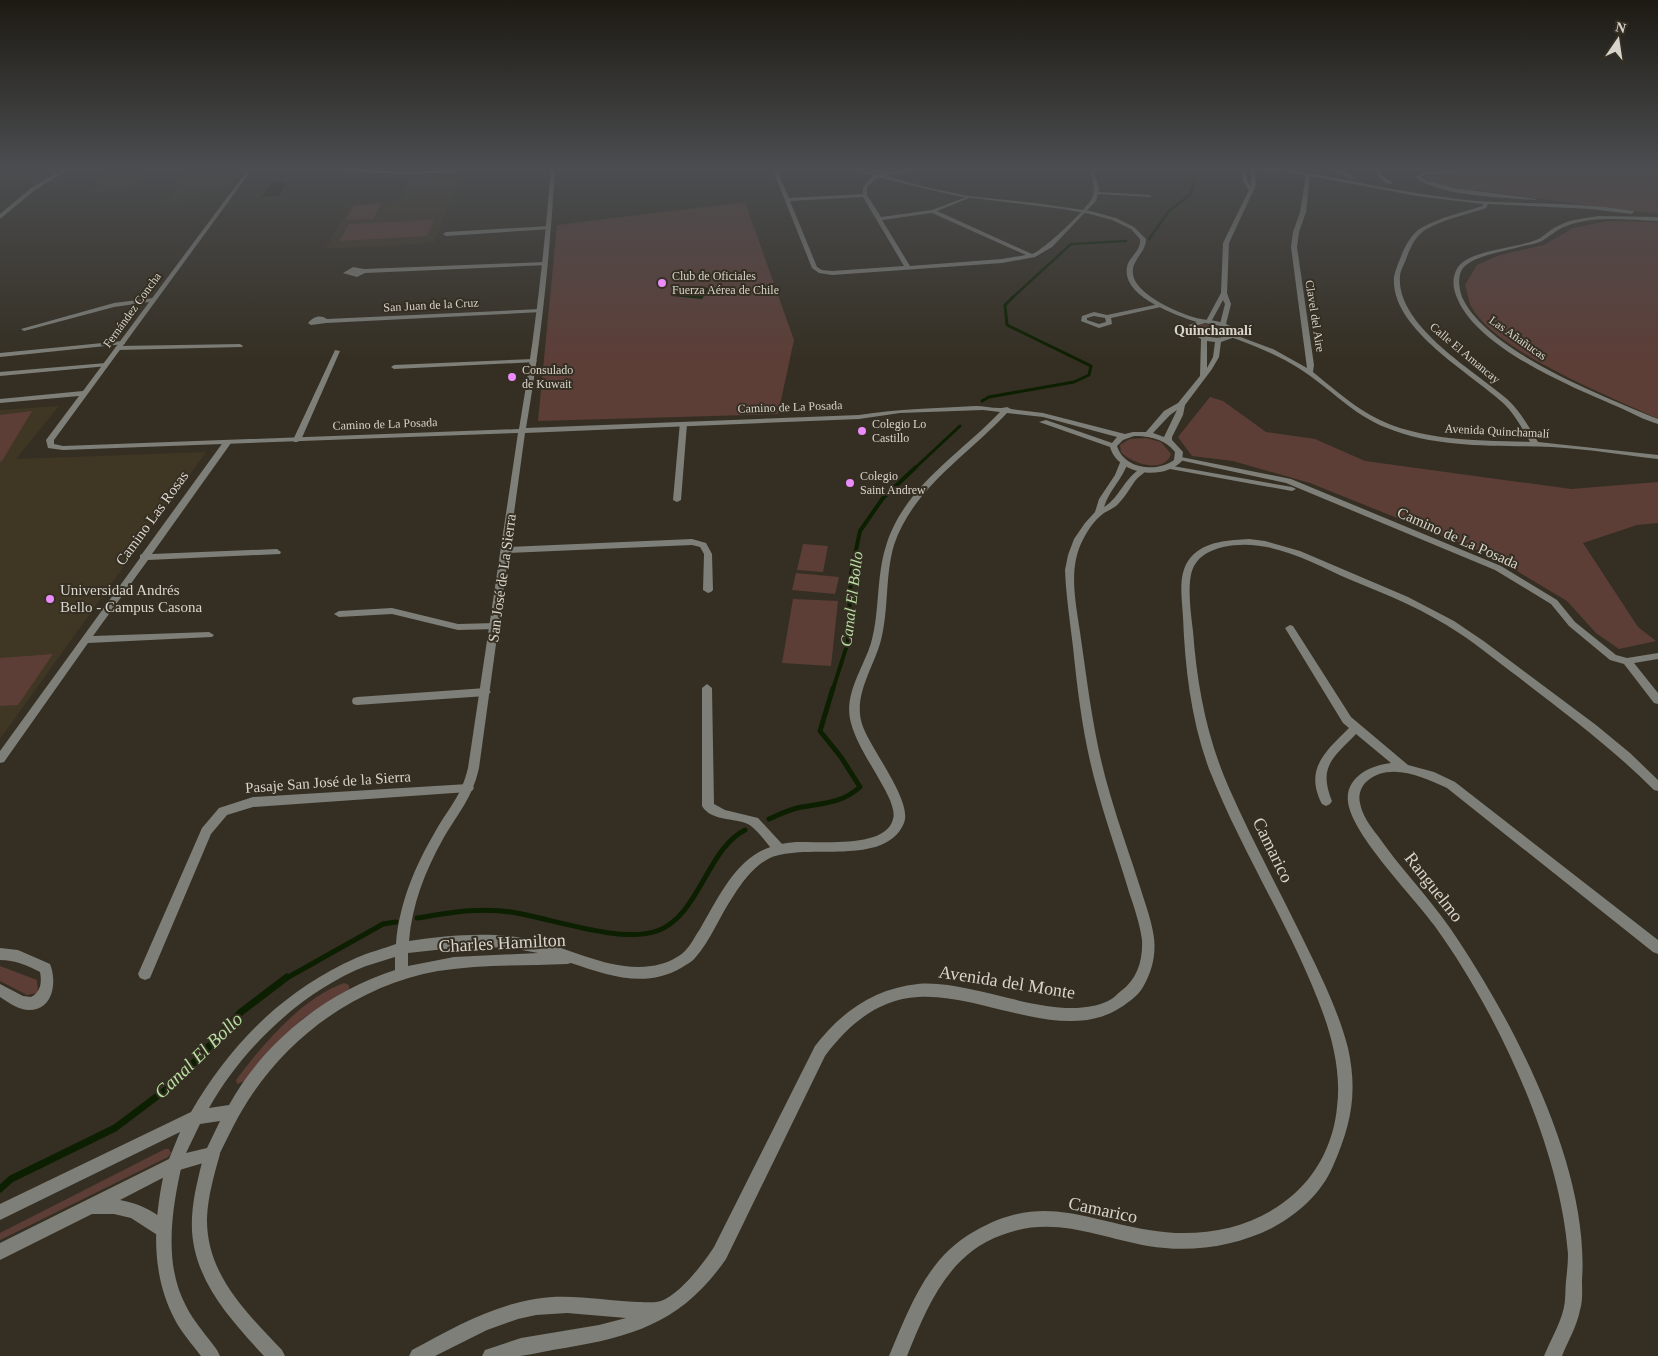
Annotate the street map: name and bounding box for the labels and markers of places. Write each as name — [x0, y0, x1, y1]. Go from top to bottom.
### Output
place label: Club de Oficiales Fuerza Aérea de Chile — [672, 269, 779, 297]
marker: Club de Oficiales Fuerza Aérea de Chile — [656, 277, 668, 289]
place label: Consulado de Kuwait — [522, 363, 573, 391]
marker: Consulado de Kuwait — [506, 371, 518, 383]
place label: Colegio Lo Castillo — [872, 417, 926, 445]
marker: Colegio Lo Castillo — [856, 425, 868, 437]
place label: Colegio Saint Andrew — [860, 469, 926, 497]
marker: Colegio Saint Andrew — [844, 477, 856, 489]
place label: Universidad Andrés Bello - Campus Casona — [60, 582, 202, 615]
marker: Universidad Andrés Bello - Campus Casona — [44, 593, 56, 605]

